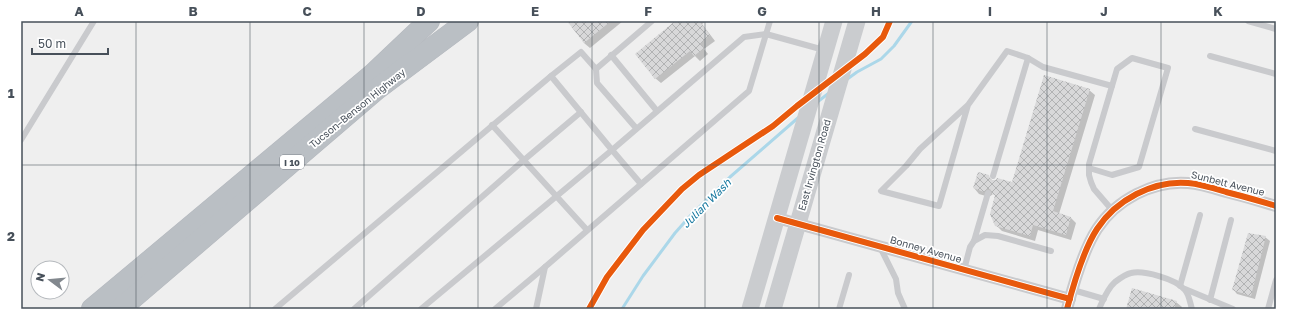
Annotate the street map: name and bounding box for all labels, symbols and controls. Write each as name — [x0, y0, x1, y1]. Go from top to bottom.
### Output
text: A — [74, 3, 84, 19]
text: B — [188, 3, 198, 19]
text: C — [302, 3, 312, 19]
text: D — [416, 3, 426, 19]
text: E — [531, 3, 539, 19]
text: F — [644, 3, 652, 19]
text: G — [757, 3, 767, 19]
text: H — [871, 3, 881, 19]
text: I — [988, 3, 992, 19]
text: J — [1100, 3, 1108, 19]
text: K — [1213, 3, 1223, 19]
scale bar — [32, 30, 108, 56]
text: 50 m — [38, 36, 66, 51]
street label: Tucson–Benson Highway — [307, 65, 408, 150]
text: 1 — [8, 85, 15, 101]
street label: East Irvington Road — [795, 118, 833, 212]
road number: I 10 — [280, 155, 304, 169]
street label: Sunbelt Avenue — [1190, 168, 1266, 198]
water label: Julian Wash — [679, 175, 734, 230]
text: 2 — [7, 228, 15, 244]
street label: Bonney Avenue — [889, 233, 963, 265]
north arrow — [30, 260, 70, 300]
text: N — [33, 271, 47, 283]

